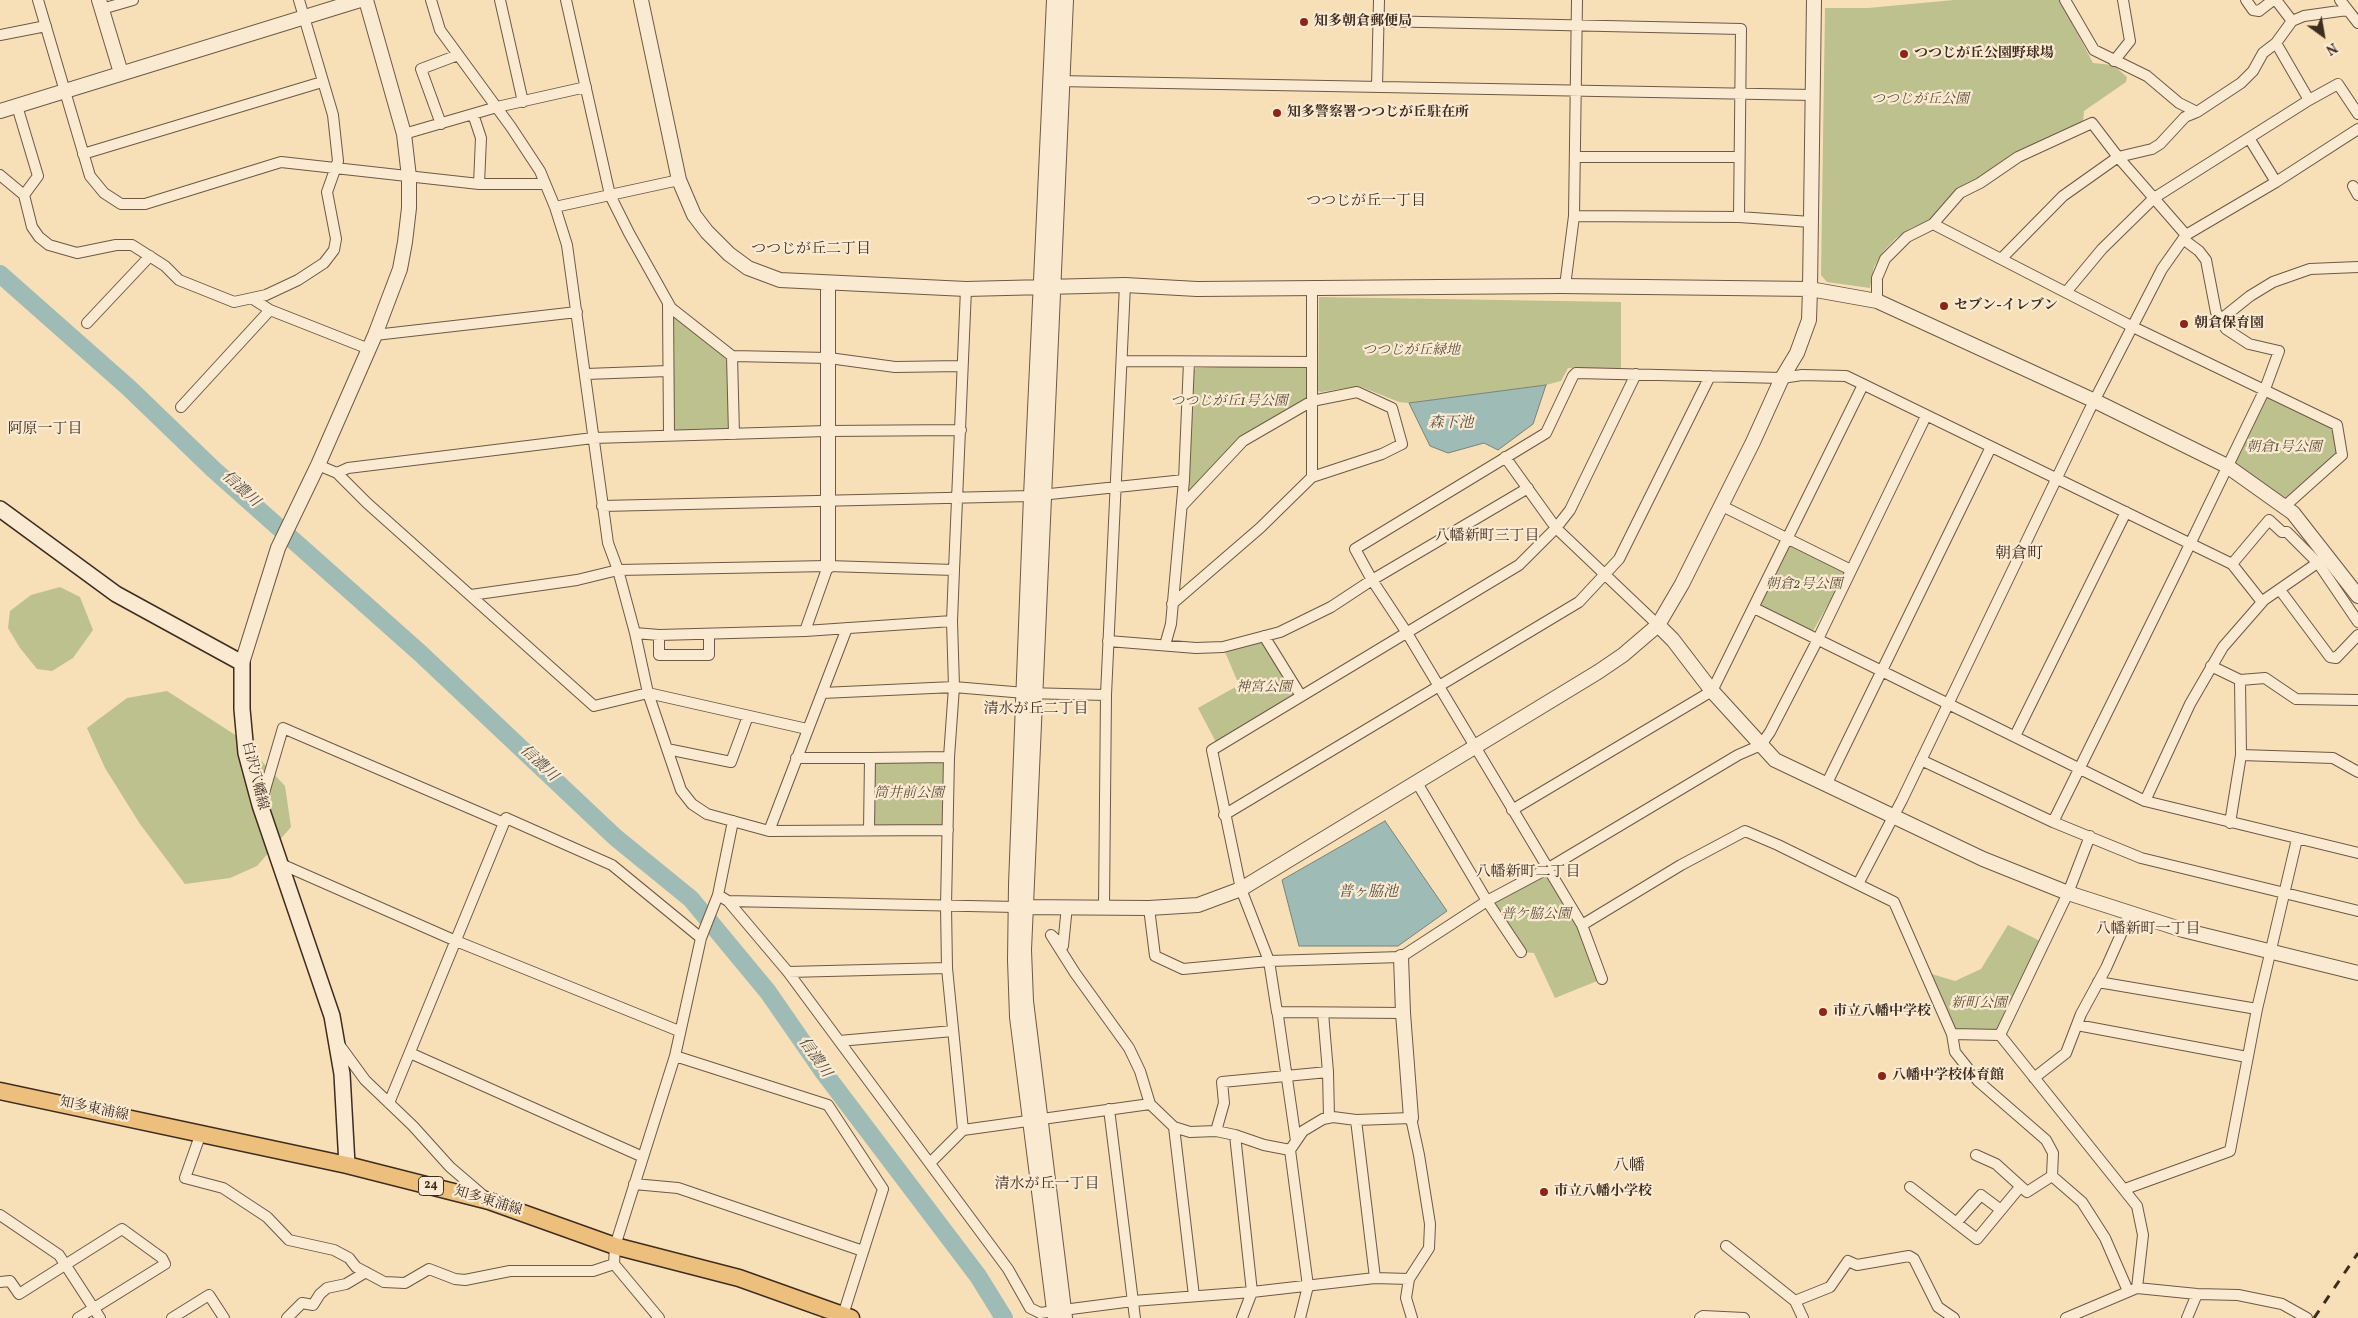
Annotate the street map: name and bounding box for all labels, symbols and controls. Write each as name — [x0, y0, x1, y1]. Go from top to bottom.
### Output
north arrow — [2298, 10, 2348, 60]
place label: 知多朝倉郵便局 — [1314, 14, 1412, 30]
marker: 知多朝倉郵便局 — [1298, 16, 1310, 28]
text: N — [2322, 37, 2341, 59]
place label: つつじが丘公園野球場 — [1914, 46, 2054, 62]
marker: つつじが丘公園野球場 — [1898, 48, 1910, 60]
park label: つつじが丘公園 — [1871, 92, 1969, 108]
place label: 知多警察署つつじが丘駐在所 — [1287, 105, 1469, 121]
marker: 知多警察署つつじが丘駐在所 — [1271, 107, 1283, 119]
district label: つつじが丘一丁目 — [1306, 193, 1426, 211]
district label: つつじが丘二丁目 — [751, 241, 871, 259]
place label: セブン-イレブン — [1954, 298, 2058, 314]
marker: セブン-イレブン — [1938, 300, 1950, 312]
place label: 朝倉保育園 — [2194, 316, 2264, 332]
marker: 朝倉保育園 — [2178, 318, 2190, 330]
park label: つつじが丘緑地 — [1362, 343, 1460, 359]
park label: つつじが丘1号公園 — [1170, 394, 1288, 410]
water label: 森下池 — [1429, 415, 1473, 433]
district label: 阿原一丁目 — [8, 421, 82, 439]
park label: 朝倉1号公園 — [2246, 440, 2322, 456]
water label: 信濃川 — [217, 468, 263, 512]
district label: 八幡新町三丁目 — [1435, 528, 1539, 546]
district label: 朝倉町 — [1995, 545, 2043, 565]
park label: 朝倉2号公園 — [1766, 577, 1842, 593]
park label: 神宮公園 — [1236, 680, 1292, 696]
district label: 清水が丘二丁目 — [984, 701, 1088, 719]
street label: 白沢八幡線 — [237, 740, 271, 812]
water label: 信濃川 — [515, 742, 561, 786]
park label: 筒井前公園 — [874, 786, 944, 802]
district label: 八幡新町二丁目 — [1476, 864, 1580, 882]
water label: 普ヶ脇池 — [1338, 884, 1398, 902]
park label: 普ケ脇公園 — [1501, 907, 1571, 923]
district label: 八幡新町一丁目 — [2096, 921, 2200, 939]
park label: 新町公園 — [1951, 996, 2007, 1012]
place label: 市立八幡中学校 — [1833, 1004, 1931, 1020]
marker: 市立八幡中学校 — [1817, 1006, 1829, 1018]
water label: 信濃川 — [794, 1034, 834, 1082]
place label: 八幡中学校体育館 — [1892, 1068, 2004, 1084]
marker: 八幡中学校体育館 — [1876, 1070, 1888, 1082]
street label: 知多東浦線 — [58, 1095, 130, 1125]
district label: 八幡 — [1613, 1157, 1645, 1177]
road number: 24 — [418, 1176, 444, 1196]
district label: 清水が丘一丁目 — [995, 1176, 1099, 1194]
street label: 知多東浦線 — [452, 1184, 524, 1220]
place label: 市立八幡小学校 — [1554, 1184, 1652, 1200]
marker: 市立八幡小学校 — [1538, 1186, 1550, 1198]

